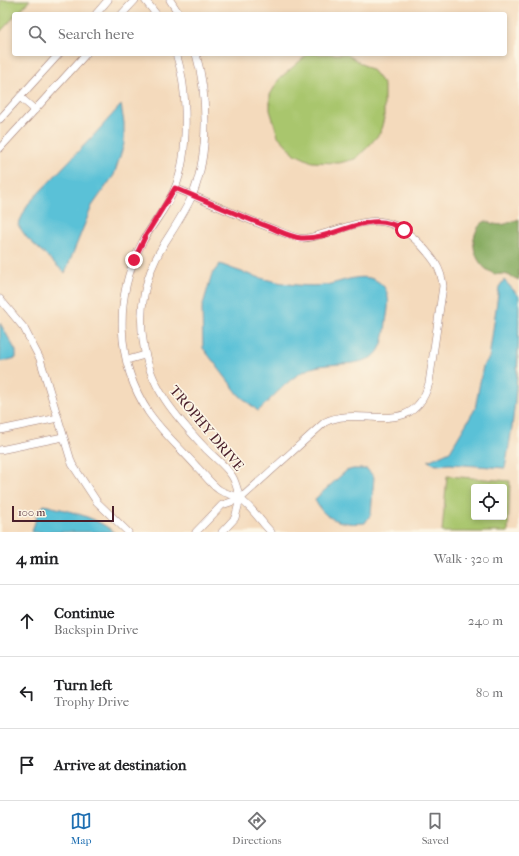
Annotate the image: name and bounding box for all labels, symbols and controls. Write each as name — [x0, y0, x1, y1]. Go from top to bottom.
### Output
search box — [12, 12, 507, 56]
icon: search — [26, 23, 48, 45]
text: Search here — [58, 25, 134, 43]
route start — [395, 221, 413, 239]
route end — [125, 251, 143, 269]
street label: TROPHY DRIVE — [166, 382, 248, 475]
map controls — [471, 484, 507, 520]
button: locate — [471, 484, 507, 520]
scale bar — [12, 504, 114, 523]
text: 100 m — [18, 506, 46, 519]
text: 4 min — [16, 548, 59, 568]
text: Walk · 320 m — [434, 551, 503, 566]
text: Continue — [54, 604, 114, 622]
icon: ahead — [16, 610, 38, 632]
text: 240 m — [468, 613, 503, 628]
text: Backspin Drive — [54, 622, 139, 637]
text: Turn left — [54, 676, 112, 694]
icon: left — [16, 682, 38, 704]
text: 80 m — [476, 685, 503, 700]
text: Trophy Drive — [54, 694, 129, 709]
icon: arrive — [16, 754, 38, 776]
text: Arrive at destination — [54, 756, 186, 774]
tab: Map — [70, 810, 92, 847]
tab: Directions — [232, 810, 282, 847]
tab: Saved — [422, 810, 449, 847]

